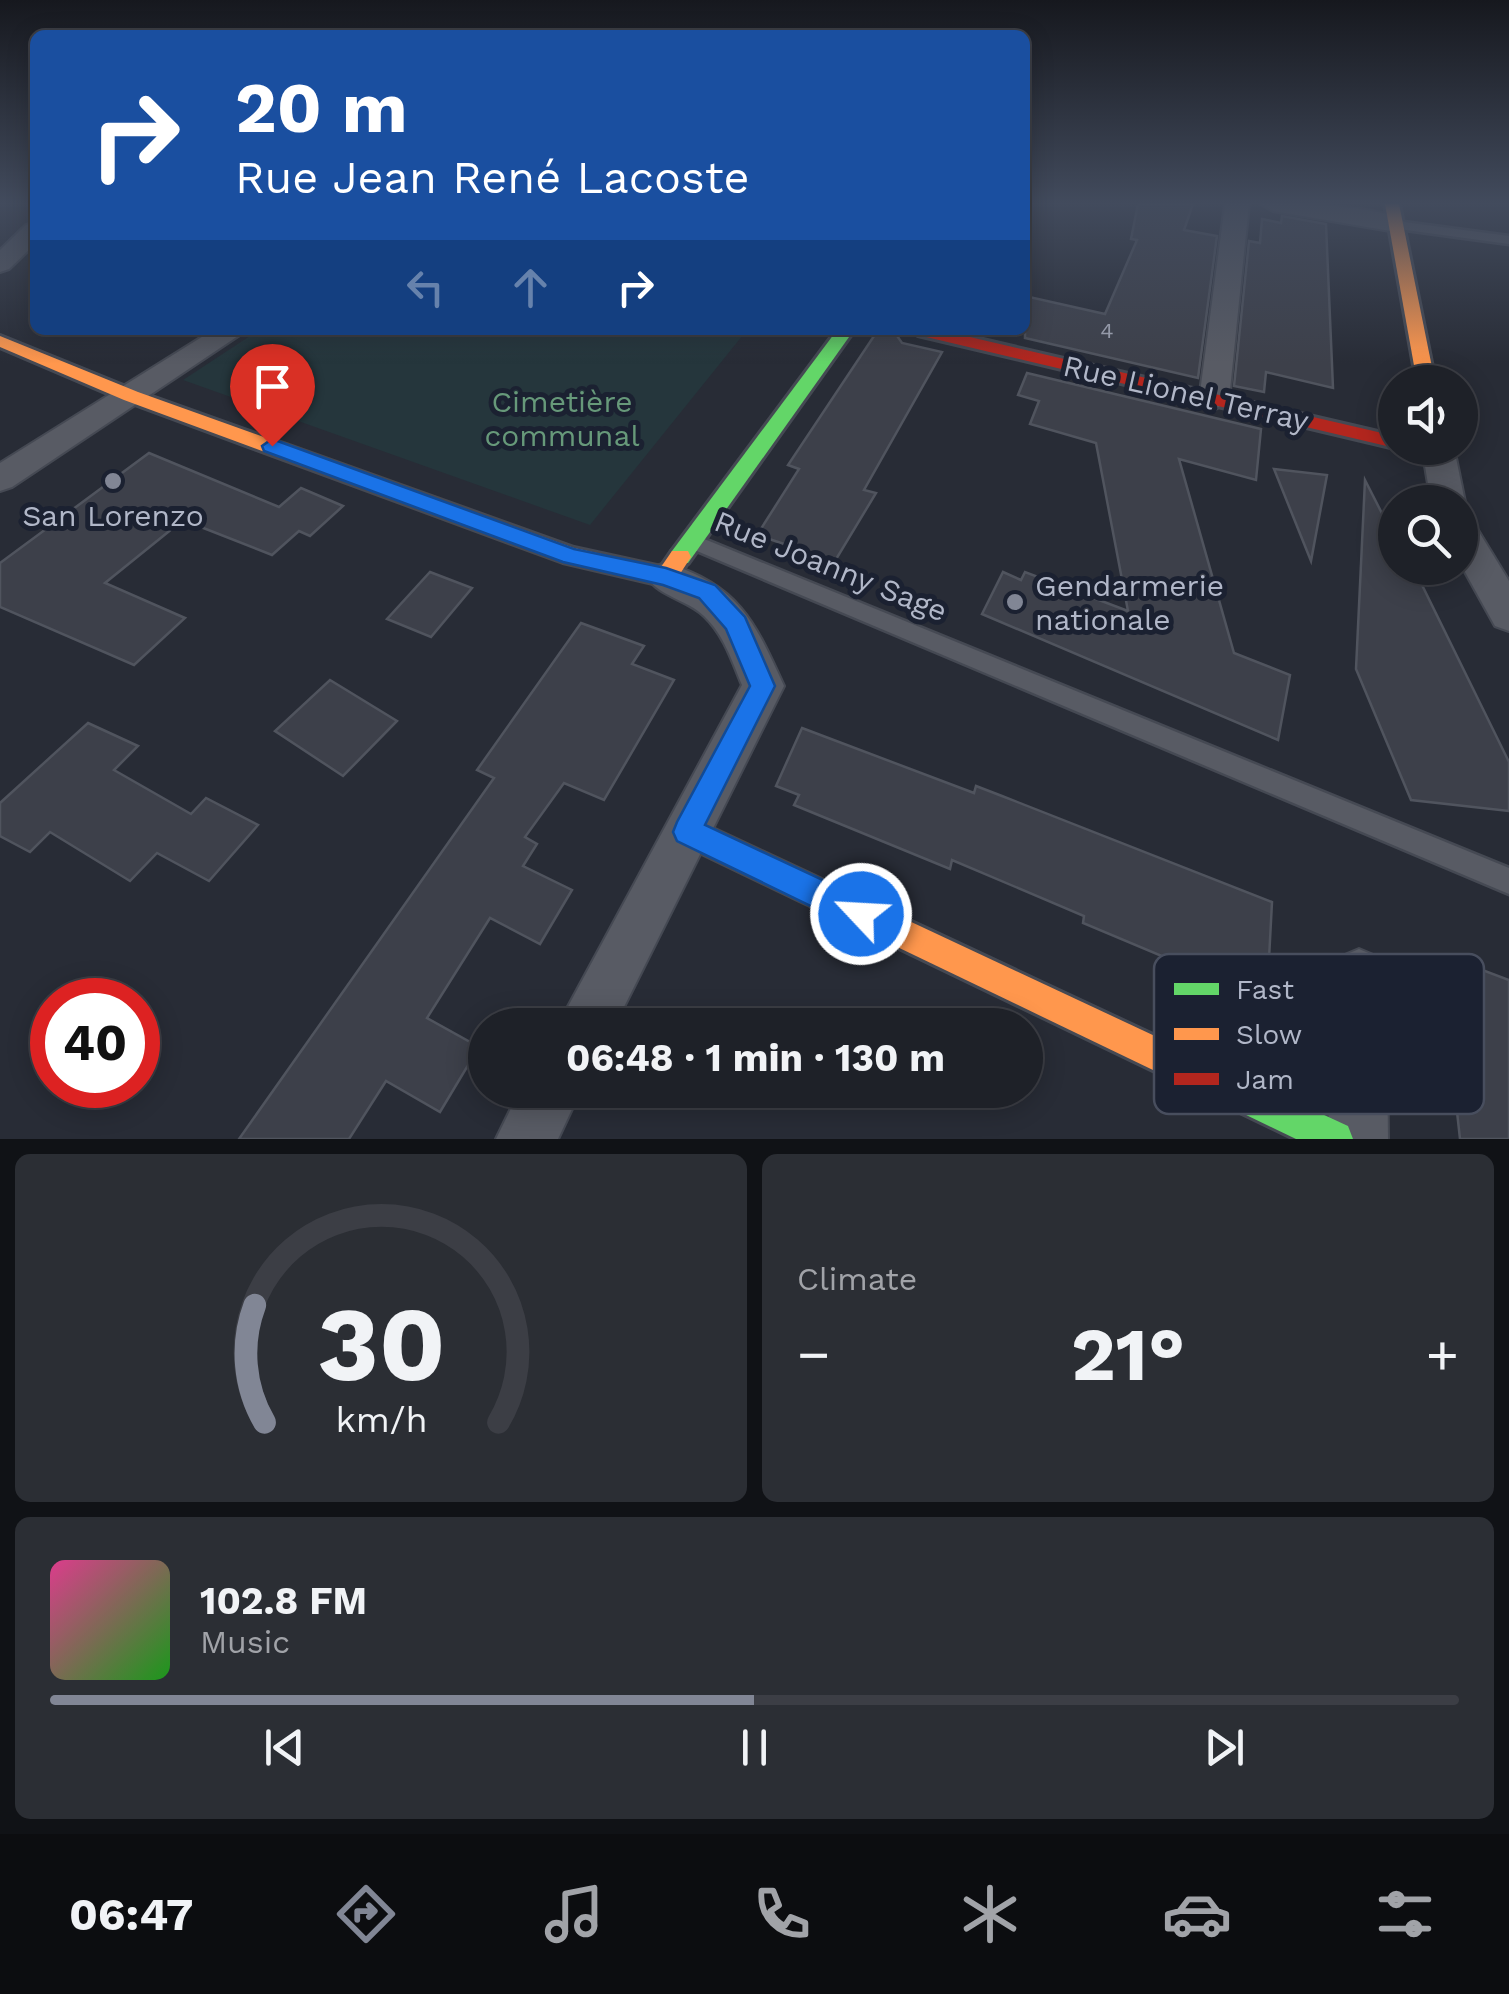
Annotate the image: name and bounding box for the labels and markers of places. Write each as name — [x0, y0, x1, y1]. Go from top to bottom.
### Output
pin — [230, 344, 315, 447]
marker: San Lorenzo — [102, 470, 124, 492]
place label: San Lorenzo — [22, 498, 204, 533]
place label: Gendarmerie nationale — [1035, 568, 1224, 637]
marker: Gendarmerie nationale — [1004, 591, 1026, 613]

